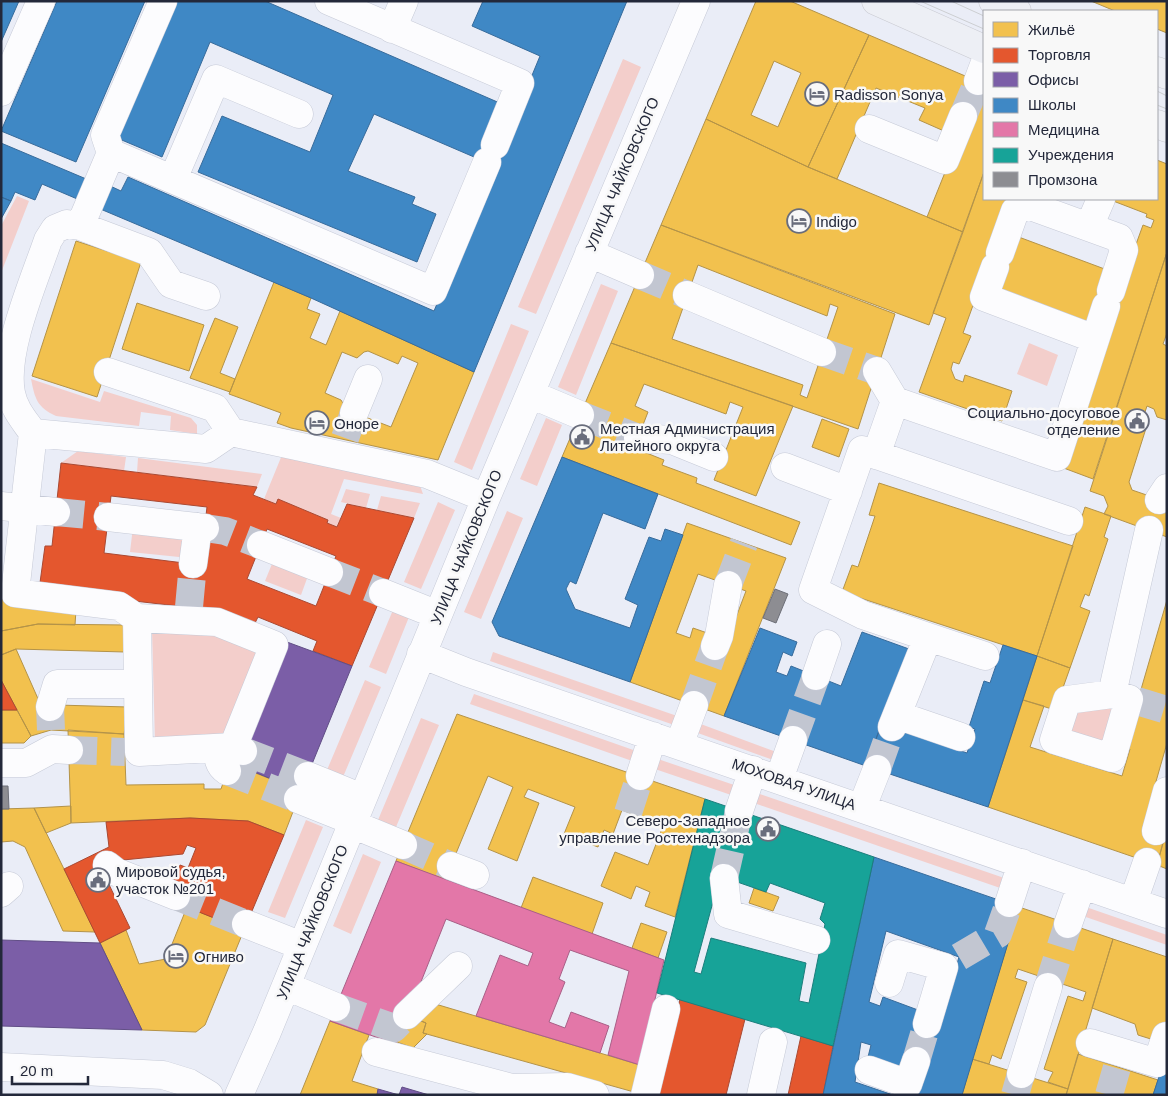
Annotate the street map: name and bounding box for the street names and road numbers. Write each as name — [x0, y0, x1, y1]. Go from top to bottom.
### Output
street label: УЛИЦА ЧАЙКОВСКОГО — [582, 95, 662, 253]
street label: УЛИЦА ЧАЙКОВСКОГО — [427, 467, 505, 627]
street label: МОХОВАЯ УЛИЦА — [730, 755, 858, 813]
street label: УЛИЦА ЧАЙКОВСКОГО — [273, 842, 351, 1002]

